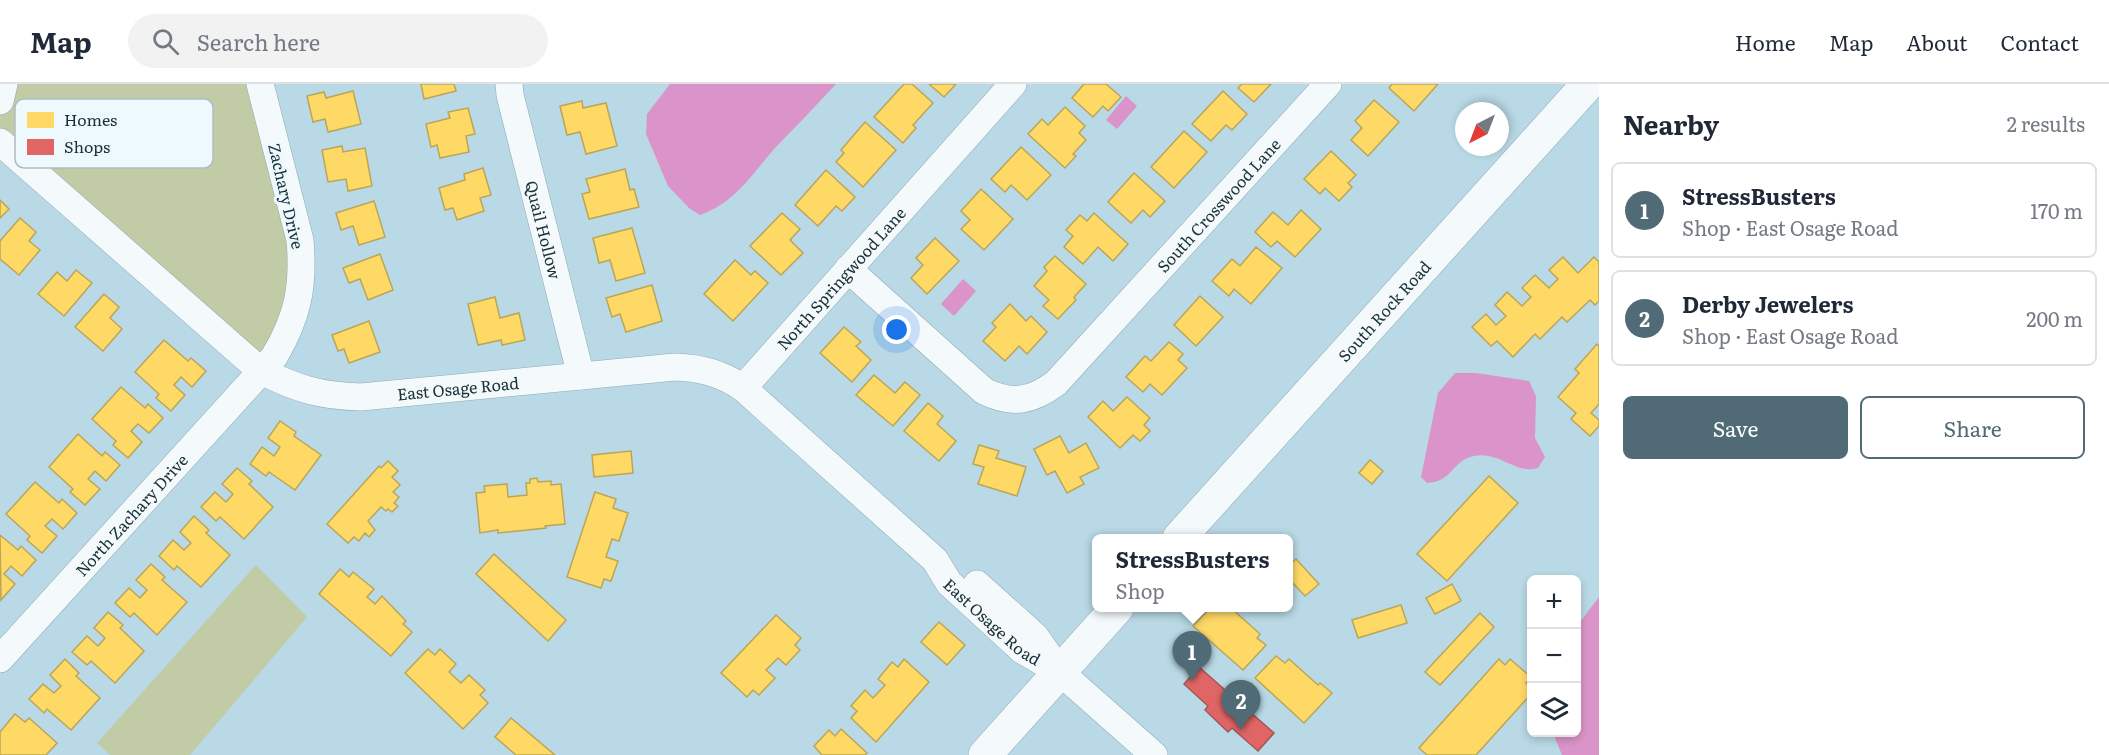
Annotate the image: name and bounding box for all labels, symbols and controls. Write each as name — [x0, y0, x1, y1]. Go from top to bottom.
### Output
search box — [128, 14, 548, 68]
text: Map — [30, 20, 92, 62]
icon: search — [149, 25, 182, 58]
text: Search here — [197, 25, 320, 58]
text: Home — [1735, 26, 1796, 57]
text: Map — [1829, 26, 1873, 57]
text: About — [1906, 26, 1968, 57]
text: Contact — [2001, 26, 2079, 57]
legend — [15, 99, 213, 168]
north arrow — [1455, 102, 1509, 156]
text: Nearby — [1623, 104, 1719, 143]
text: Homes — [64, 107, 117, 131]
text: 2 results — [2007, 108, 2085, 138]
street label: South Crosswood Lane — [1151, 132, 1286, 277]
text: Shops — [64, 134, 110, 158]
street label: Zachary Drive — [263, 141, 311, 251]
street label: Quail Hollow — [520, 178, 568, 282]
text: StressBusters — [1682, 179, 1836, 212]
text: 1 — [1640, 195, 1649, 225]
text: 170 m — [2030, 195, 2083, 225]
street label: North Springwood Lane — [770, 201, 911, 355]
text: Shop · East Osage Road — [1682, 212, 1899, 242]
street label: South Rock Road — [1332, 255, 1436, 367]
text: Derby Jewelers — [1682, 287, 1853, 320]
text: 2 — [1639, 303, 1650, 333]
text: 200 m — [2026, 303, 2083, 333]
your location — [882, 315, 911, 344]
text: Shop · East Osage Road — [1682, 320, 1899, 350]
street label: East Osage Road — [396, 370, 520, 406]
button: Save — [1623, 396, 1848, 459]
button: Share — [1860, 396, 2085, 459]
street label: North Zachary Drive — [69, 448, 193, 581]
popup — [1092, 534, 1293, 612]
text: StressBusters — [1116, 542, 1269, 575]
street label: East Osage Road — [939, 572, 1046, 671]
text: Shop — [1116, 575, 1165, 605]
map controls — [1527, 575, 1581, 737]
button: + — [1527, 575, 1581, 629]
button: − — [1527, 629, 1581, 683]
pin: 1 — [1172, 632, 1212, 681]
pin: 2 — [1222, 680, 1260, 730]
button: layers — [1527, 683, 1581, 737]

